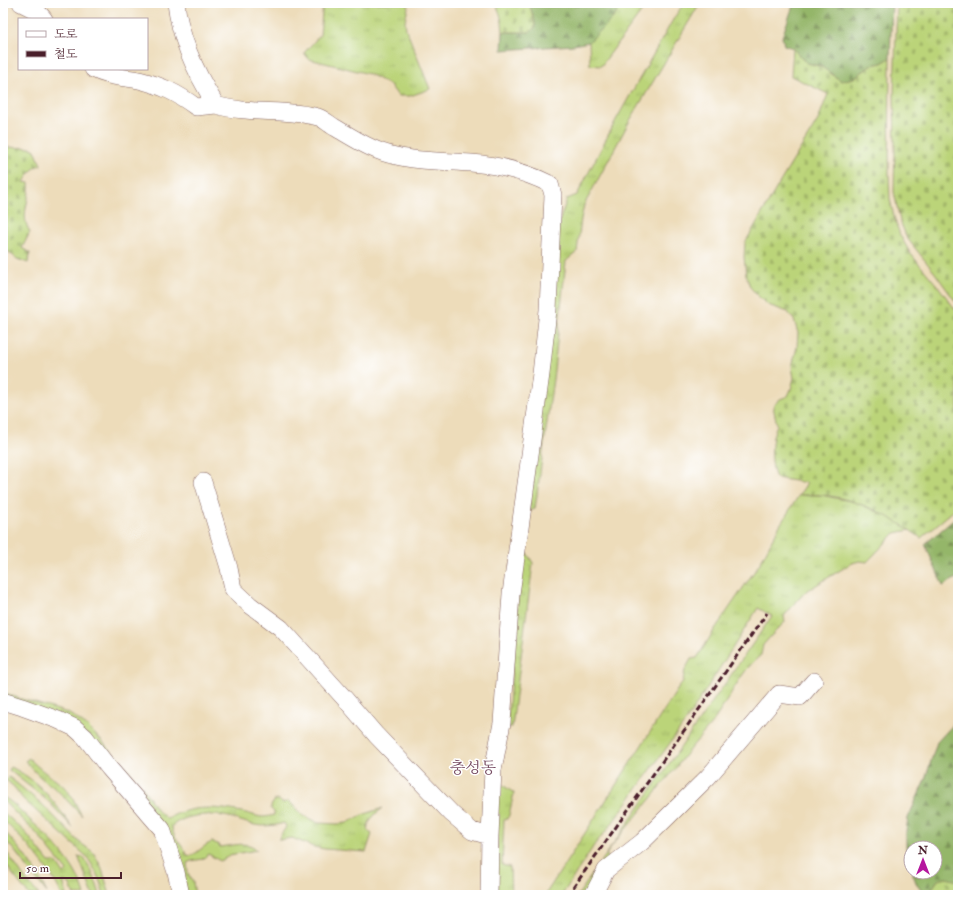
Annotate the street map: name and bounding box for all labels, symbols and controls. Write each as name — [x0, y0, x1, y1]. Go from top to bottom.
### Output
legend — [18, 18, 148, 70]
text: 도로 — [54, 27, 78, 42]
text: 철도 — [54, 47, 78, 62]
district label: 충성동 — [450, 758, 497, 778]
north arrow — [903, 840, 943, 880]
text: N — [917, 844, 929, 857]
scale bar — [20, 854, 121, 880]
text: 50 m — [26, 861, 50, 876]

